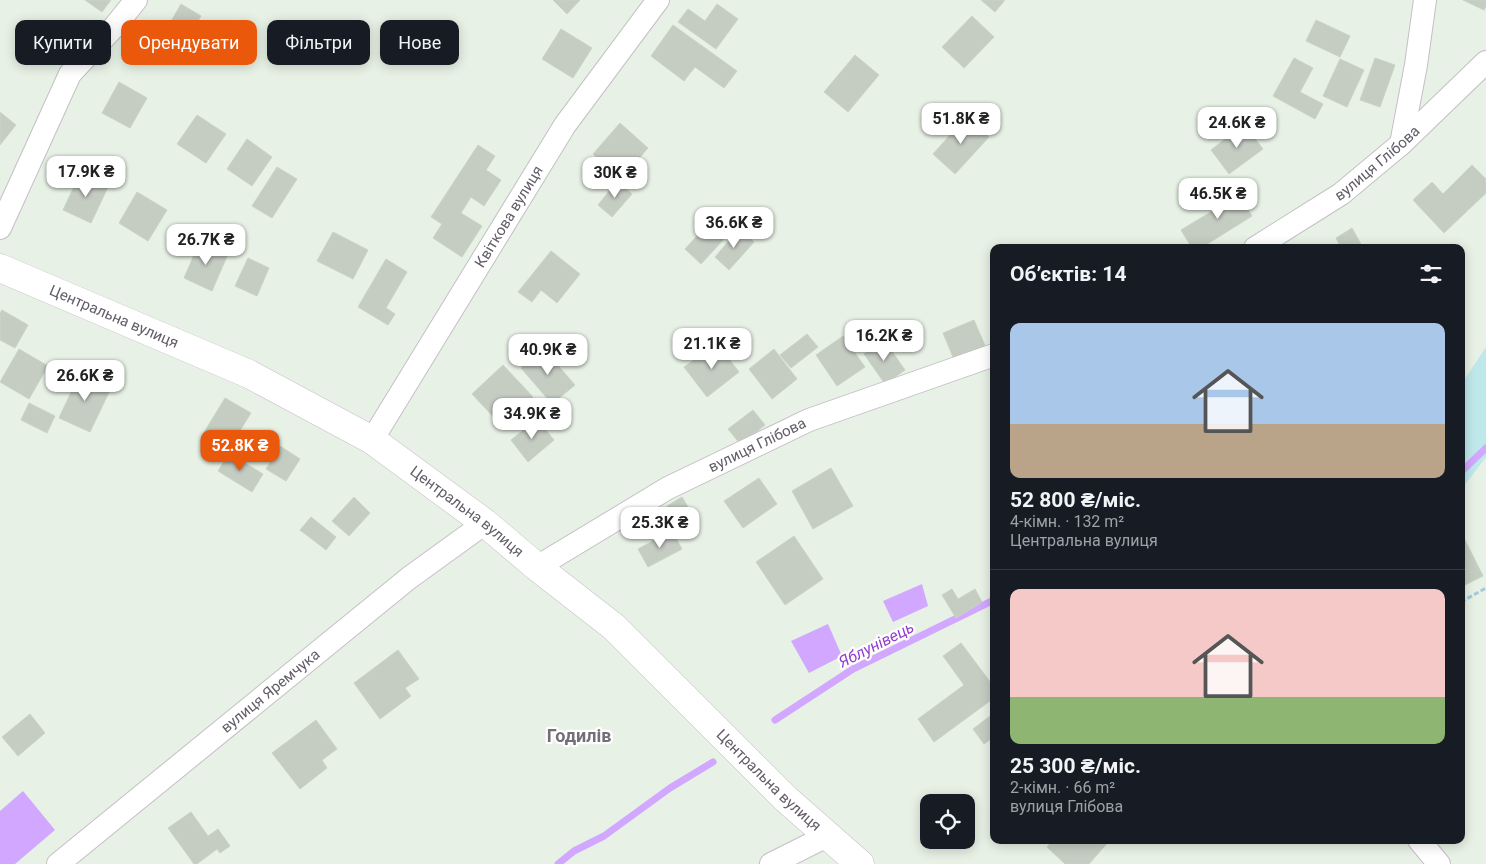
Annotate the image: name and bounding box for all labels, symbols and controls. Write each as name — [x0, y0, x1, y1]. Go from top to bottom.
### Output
chip: Купити — [15, 20, 111, 65]
chip: Орендувати — [121, 20, 257, 65]
chip: Фільтри — [267, 20, 370, 65]
chip: Нове — [380, 20, 459, 65]
pin: 51.8K ₴ — [915, 102, 1007, 145]
pin: 24.6K ₴ — [1191, 106, 1283, 149]
text: 51.8K ₴ — [933, 109, 990, 128]
text: 24.6K ₴ — [1209, 113, 1266, 132]
street label: вулиця Глібова — [1331, 122, 1423, 205]
pin: 17.9K ₴ — [40, 156, 132, 198]
pin: 30K ₴ — [580, 156, 650, 199]
text: 17.9K ₴ — [58, 162, 115, 181]
street label: Квіткова вулиця — [471, 162, 547, 271]
text: 30K ₴ — [593, 163, 637, 182]
pin: 46.5K ₴ — [1172, 178, 1264, 220]
text: 46.5K ₴ — [1190, 184, 1247, 203]
pin: 36.6K ₴ — [688, 206, 780, 249]
text: 36.6K ₴ — [706, 213, 763, 232]
pin: 26.7K ₴ — [160, 224, 252, 266]
text: 26.7K ₴ — [178, 230, 235, 249]
icon: filters — [1417, 260, 1445, 288]
text: Об’єктів: 14 — [1010, 262, 1126, 286]
street label: Центральна вулиця — [47, 281, 181, 352]
pin: 16.2K ₴ — [838, 320, 930, 362]
text: 16.2K ₴ — [856, 326, 913, 345]
pin: 21.1K ₴ — [666, 328, 758, 370]
pin: 40.9K ₴ — [502, 334, 594, 376]
text: 21.1K ₴ — [684, 334, 741, 353]
text: 40.9K ₴ — [520, 340, 577, 359]
icon: home — [1183, 356, 1273, 446]
pin: 26.6K ₴ — [39, 360, 131, 402]
text: 26.6K ₴ — [57, 366, 114, 385]
pin: 34.9K ₴ — [486, 398, 578, 440]
text: 34.9K ₴ — [504, 404, 561, 423]
street label: вулиця Глібова — [705, 414, 809, 476]
pin: 52.8K ₴ — [194, 430, 286, 472]
text: 52.8K ₴ — [212, 436, 269, 455]
street label: Центральна вулиця — [407, 462, 527, 561]
text: 52 800 ₴/міс. — [1010, 488, 1141, 512]
pin: 25.3K ₴ — [614, 506, 706, 549]
text: 4-кімн. · 132 m² — [1010, 512, 1124, 531]
text: 25.3K ₴ — [632, 513, 689, 532]
text: Центральна вулиця — [1010, 531, 1158, 550]
water label: Яблунівець — [834, 617, 917, 672]
icon: home — [1183, 621, 1273, 711]
street label: вулиця Яремчука — [217, 645, 323, 737]
district label: Годилів — [547, 725, 611, 746]
street label: Центральна вулиця — [713, 726, 825, 835]
text: 25 300 ₴/міс. — [1010, 754, 1141, 778]
text: 2-кімн. · 66 m² — [1010, 778, 1115, 797]
map controls — [920, 794, 975, 849]
button: locate — [920, 794, 975, 849]
text: вулиця Глібова — [1010, 797, 1123, 816]

